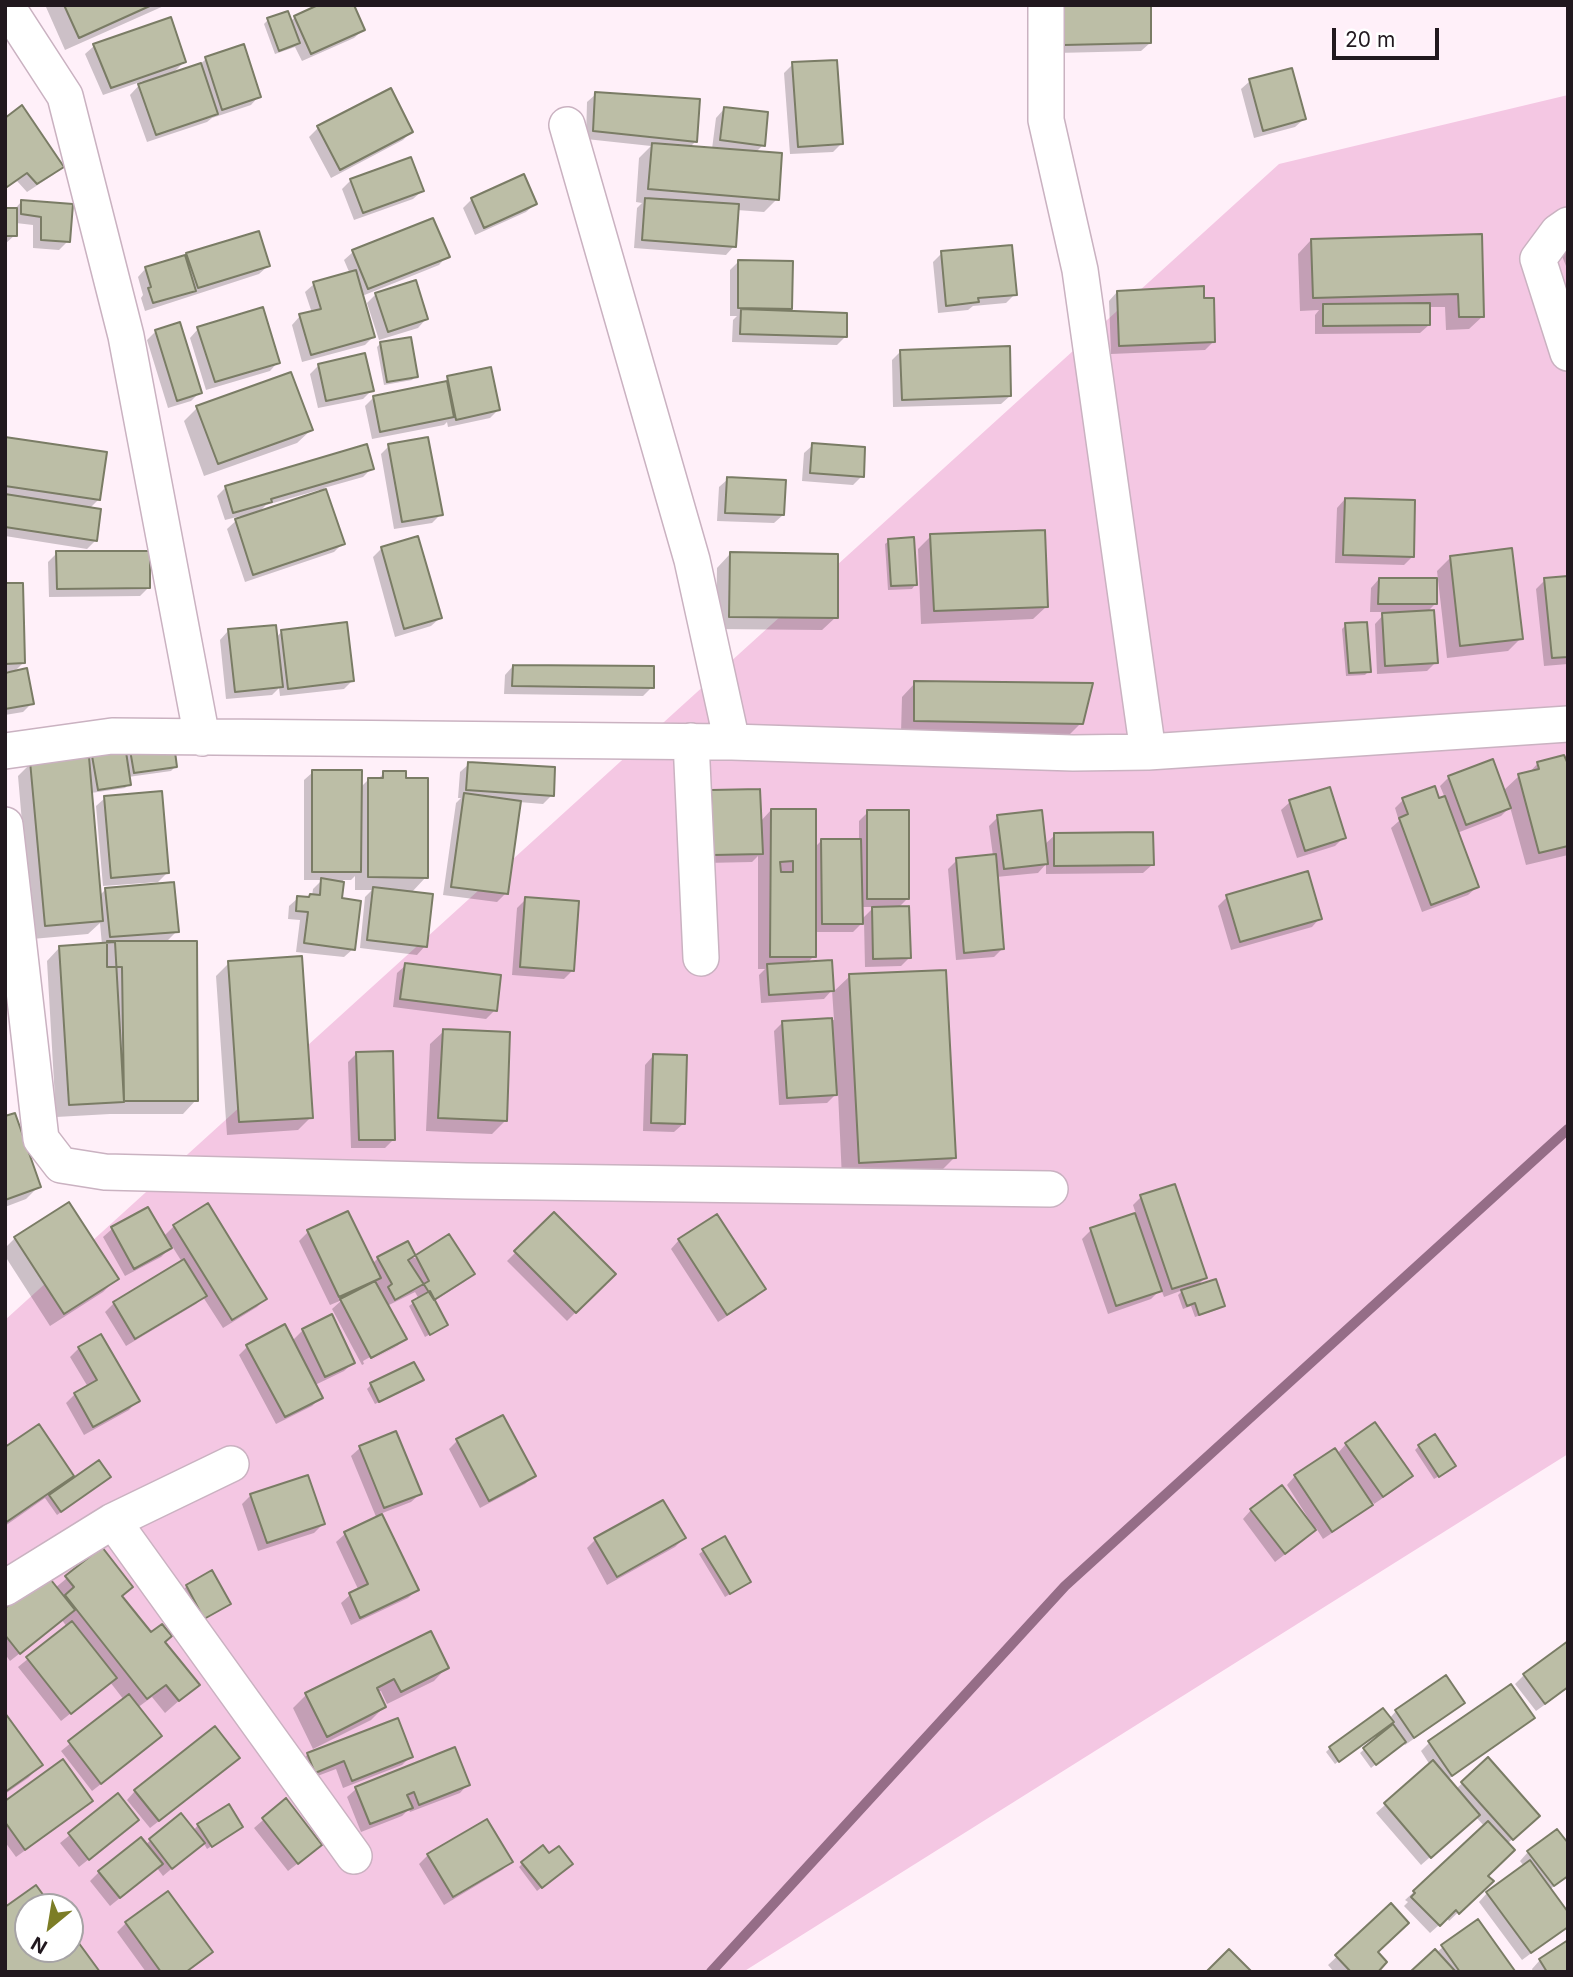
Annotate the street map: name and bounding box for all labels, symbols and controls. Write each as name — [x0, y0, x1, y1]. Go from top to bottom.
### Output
scale bar — [1335, 14, 1442, 58]
text: 20 m — [1345, 27, 1395, 52]
north arrow — [14, 1893, 84, 1963]
text: N — [27, 1931, 51, 1958]

